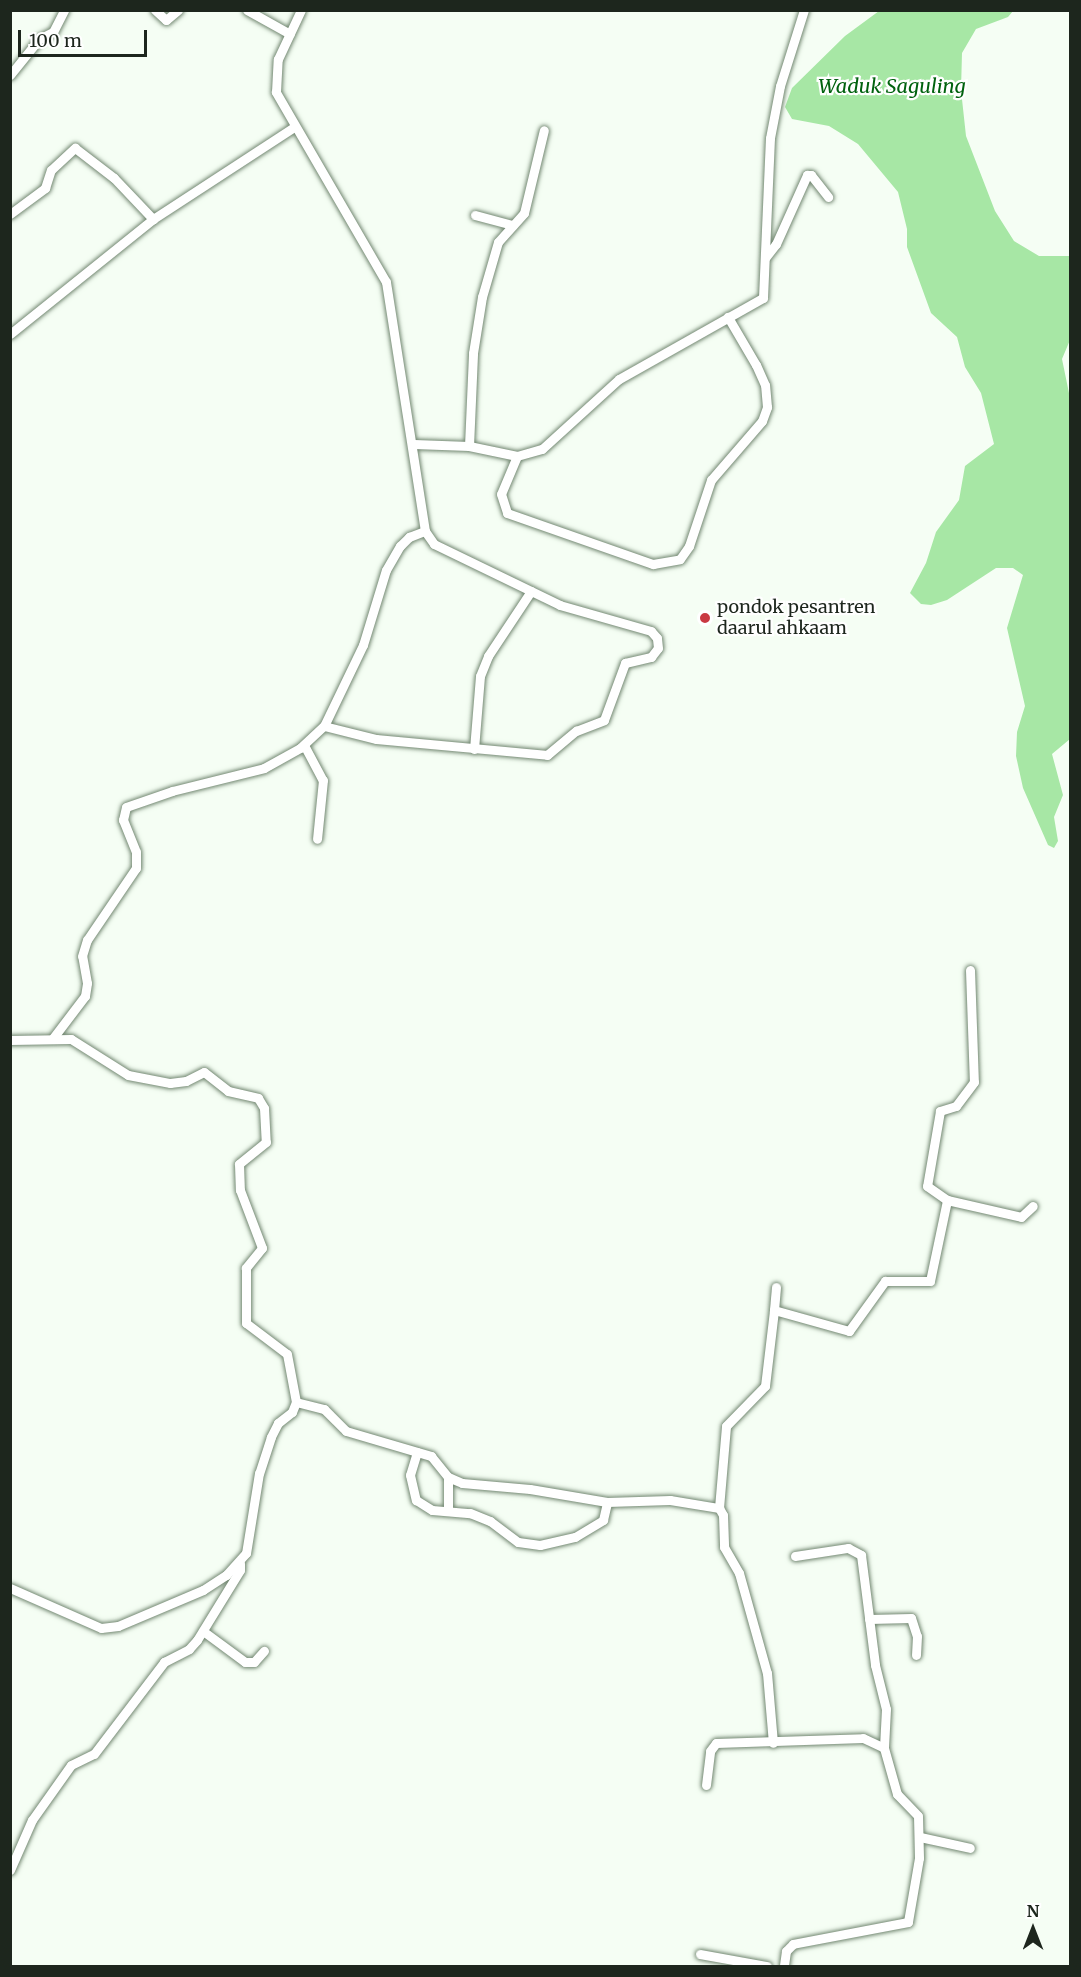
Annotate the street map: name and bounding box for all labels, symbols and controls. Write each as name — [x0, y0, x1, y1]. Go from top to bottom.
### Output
scale bar — [21, 18, 150, 56]
text: 100 m — [29, 29, 82, 52]
water label: Waduk Saguling — [818, 73, 966, 97]
place label: pondok pesantren daarul ahkaam — [717, 597, 875, 640]
marker: pondok pesantren daarul ahkaam — [698, 611, 712, 625]
north arrow — [1003, 1899, 1063, 1959]
text: N — [1027, 1901, 1039, 1921]

